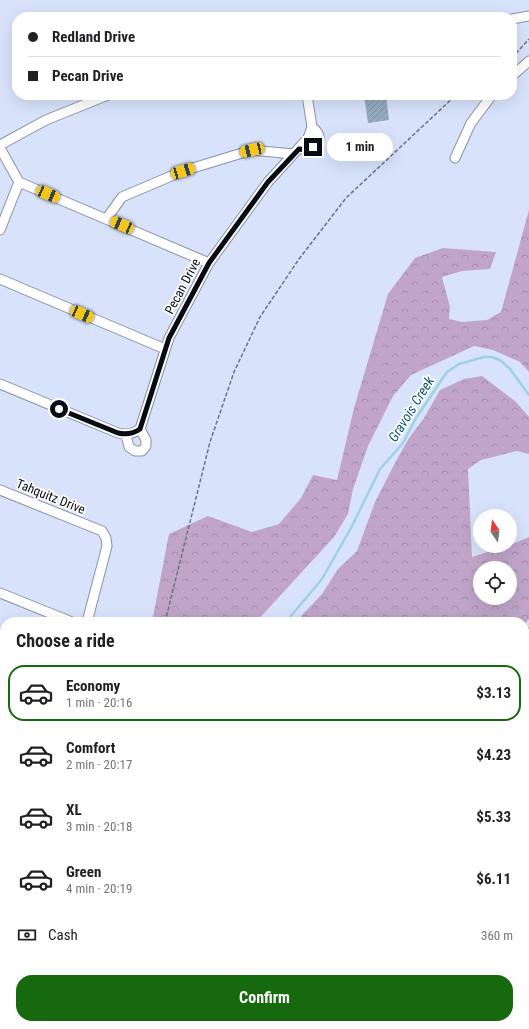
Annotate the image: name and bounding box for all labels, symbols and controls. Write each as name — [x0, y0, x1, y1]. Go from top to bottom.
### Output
text: Redland Drive — [52, 28, 135, 46]
text: Pecan Drive — [52, 67, 123, 85]
callout: 1 min — [327, 133, 393, 161]
route end — [304, 138, 322, 156]
text: 1 min — [346, 139, 374, 154]
car — [239, 141, 265, 159]
car — [170, 162, 196, 180]
car — [35, 184, 61, 204]
car — [109, 215, 135, 235]
street label: Pecan Drive — [162, 256, 203, 317]
car — [69, 304, 95, 324]
water label: Gravois Creek — [385, 373, 438, 445]
route start — [50, 400, 68, 418]
street label: Tahquitz Drive — [14, 476, 87, 517]
north arrow — [473, 509, 517, 553]
map controls — [473, 509, 517, 605]
button: locate — [473, 561, 517, 605]
text: Choose a ride — [16, 630, 115, 651]
icon: car — [18, 675, 54, 711]
text: Economy — [66, 677, 120, 695]
text: $3.13 — [476, 684, 511, 702]
text: 1 min · 20:16 — [66, 695, 132, 710]
icon: car — [18, 737, 54, 773]
text: Comfort — [66, 739, 115, 757]
text: $4.23 — [476, 746, 511, 764]
text: 2 min · 20:17 — [66, 757, 132, 772]
icon: car — [18, 799, 54, 835]
text: XL — [66, 801, 82, 819]
text: $5.33 — [476, 808, 511, 826]
text: 3 min · 20:18 — [66, 819, 132, 834]
icon: car — [18, 861, 54, 897]
text: Green — [66, 863, 101, 881]
text: $6.11 — [476, 870, 511, 888]
text: 4 min · 20:19 — [66, 881, 132, 896]
icon: cash — [16, 924, 38, 946]
text: Cash — [48, 926, 78, 944]
text: 360 m — [481, 928, 513, 943]
button: Confirm — [16, 975, 513, 1021]

